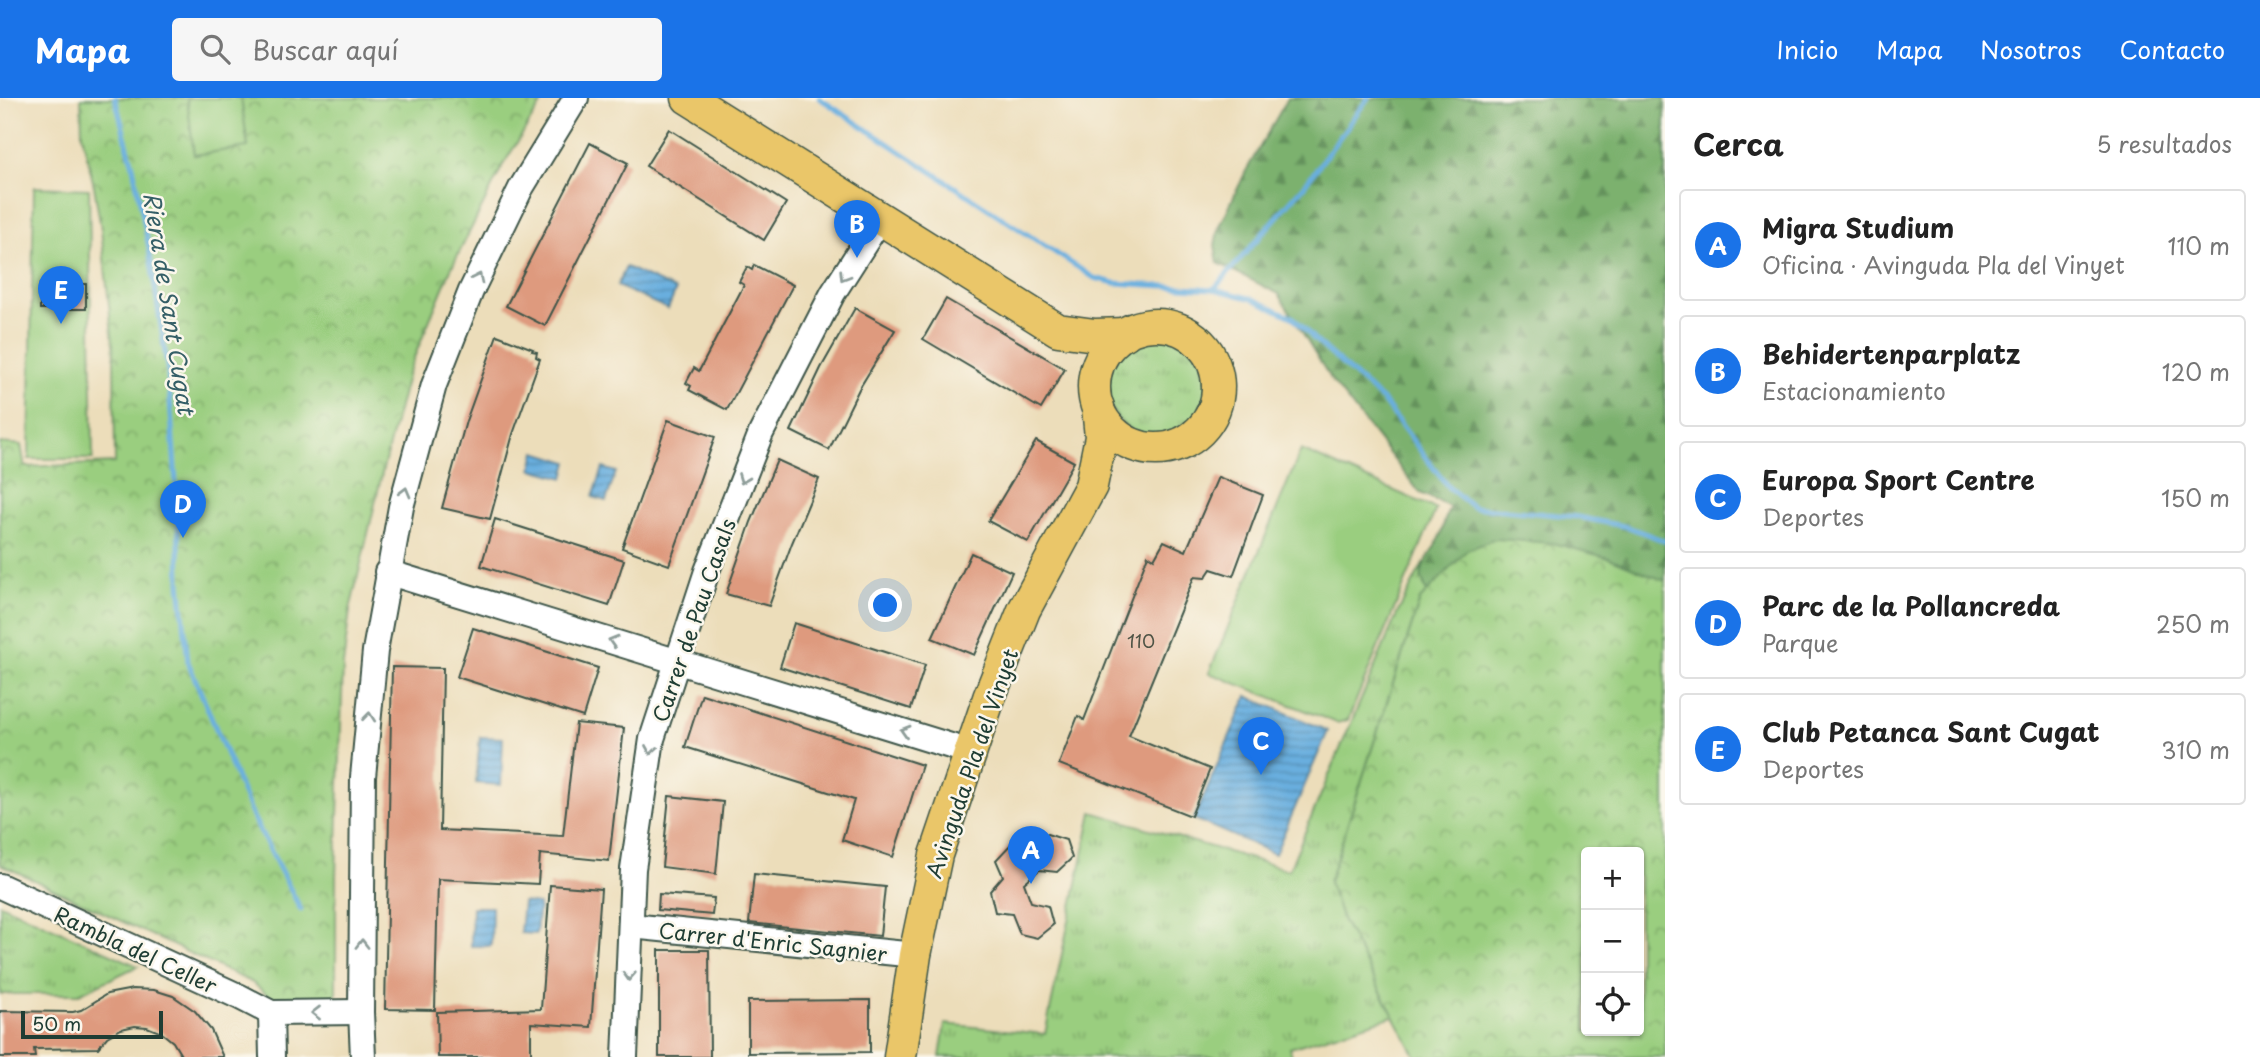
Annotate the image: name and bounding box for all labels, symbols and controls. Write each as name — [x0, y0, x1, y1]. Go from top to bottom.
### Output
search box — [172, 18, 662, 81]
text: Mapa — [35, 24, 130, 74]
icon: search — [196, 30, 234, 68]
text: Buscar aquí — [252, 30, 398, 69]
text: Inicio — [1777, 31, 1838, 67]
text: Mapa — [1876, 31, 1942, 67]
text: Nosotros — [1980, 31, 2082, 67]
text: Contacto — [2120, 31, 2225, 67]
text: Cerca — [1693, 121, 1784, 166]
text: 5 resultados — [2096, 126, 2232, 161]
water label: Riera de Sant Cugat — [135, 189, 205, 419]
pin: B — [834, 200, 880, 258]
text: Migra Studium — [1762, 208, 1954, 247]
text: A — [1709, 228, 1727, 263]
text: 110 m — [2168, 228, 2230, 263]
text: Oficina · Avinguda Pla del Vinyet — [1762, 247, 2125, 282]
pin: E — [38, 266, 84, 324]
one-way arrow — [840, 268, 853, 281]
one-way arrow — [470, 272, 484, 285]
text: Behidertenparplatz — [1762, 334, 2020, 373]
text: B — [1710, 354, 1726, 389]
text: 120 m — [2162, 354, 2230, 389]
text: Estacionamiento — [1762, 373, 1946, 408]
text: Europa Sport Centre — [1762, 460, 2035, 499]
one-way arrow — [737, 473, 751, 485]
pin: D — [160, 480, 206, 538]
text: C — [1709, 480, 1727, 515]
text: 150 m — [2161, 480, 2230, 515]
one-way arrow — [397, 487, 411, 499]
text: Deportes — [1762, 499, 1864, 534]
street label: Carrer de Pau Casals — [643, 514, 743, 726]
text: Parc de la Pollancreda — [1762, 586, 2060, 625]
your location — [868, 588, 902, 622]
text: D — [1709, 606, 1727, 641]
text: 250 m — [2156, 606, 2230, 641]
text: Parque — [1762, 625, 1839, 660]
house number: 110 — [1127, 627, 1155, 654]
one-way arrow — [607, 635, 619, 650]
street label: Avinguda Pla del Vinyet — [917, 644, 1025, 882]
one-way arrow — [361, 711, 376, 722]
text: Club Petanca Sant Cugat — [1762, 712, 2100, 751]
pin: C — [1238, 717, 1284, 775]
one-way arrow — [899, 725, 911, 740]
text: E — [1711, 732, 1725, 767]
text: 310 m — [2161, 732, 2230, 767]
one-way arrow — [644, 744, 659, 756]
text: Deportes — [1762, 751, 1864, 786]
pin: A — [1008, 826, 1054, 884]
map controls — [1581, 847, 1644, 1036]
button: + — [1581, 847, 1644, 910]
street label: Rambla del Celler — [49, 897, 223, 1001]
button: − — [1581, 910, 1644, 973]
street label: Carrer d'Enric Sagnier — [657, 913, 889, 969]
one-way arrow — [354, 938, 369, 949]
one-way arrow — [621, 971, 636, 982]
button: locate — [1581, 973, 1644, 1036]
one-way arrow — [310, 1005, 321, 1021]
scale bar — [21, 1008, 163, 1040]
text: 50 m — [32, 1009, 81, 1037]

